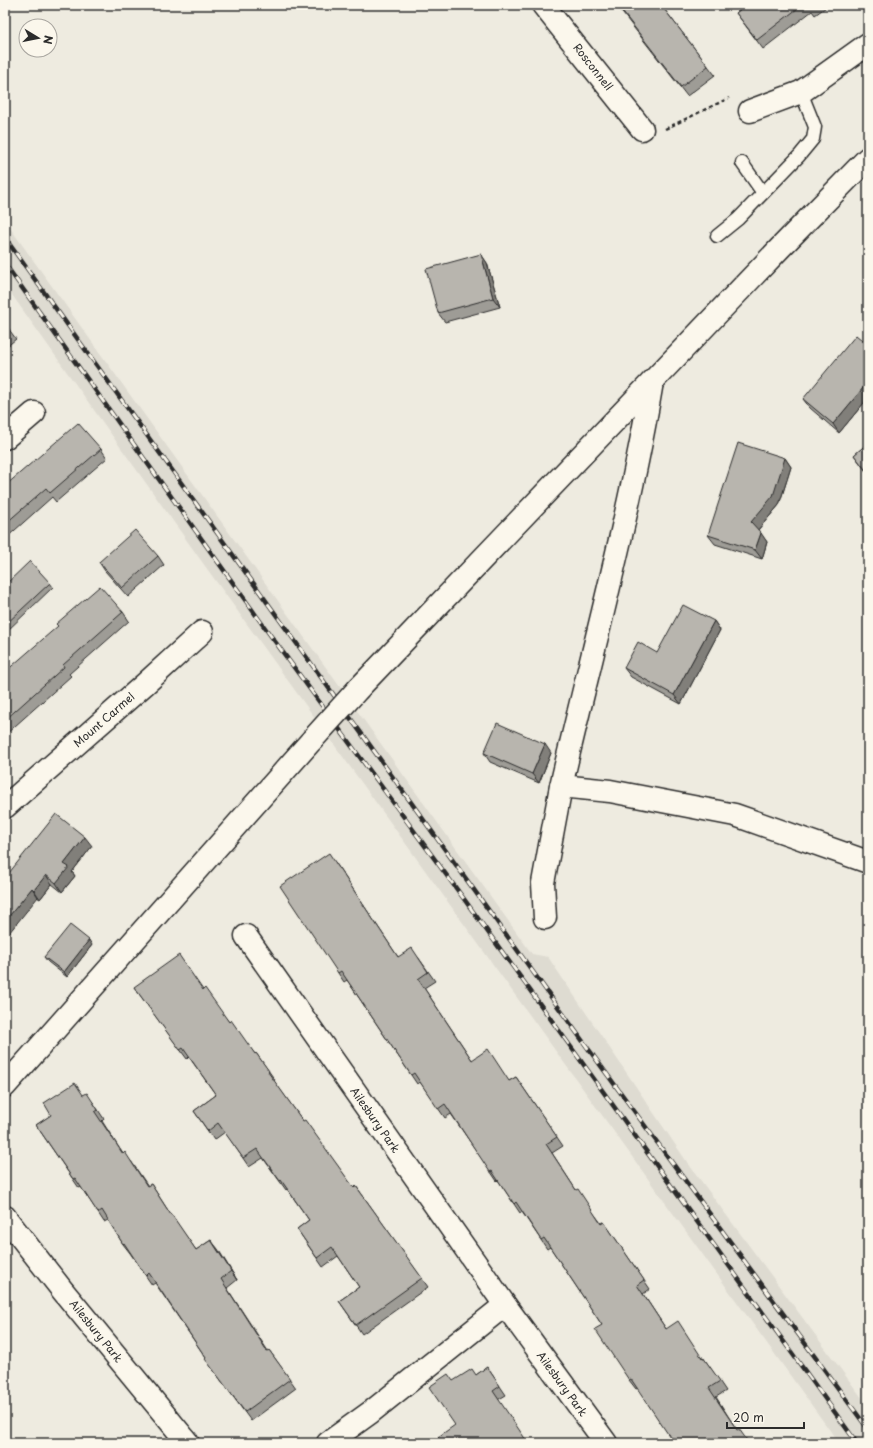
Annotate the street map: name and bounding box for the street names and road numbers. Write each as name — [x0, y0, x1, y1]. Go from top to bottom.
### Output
street label: Rosconnell — [570, 39, 617, 94]
street label: Mount Carmel — [69, 688, 138, 751]
street label: Ailesbury Park — [346, 1083, 405, 1156]
street label: Ailesbury Park — [66, 1296, 127, 1366]
street label: Ailesbury Park — [533, 1348, 592, 1420]

